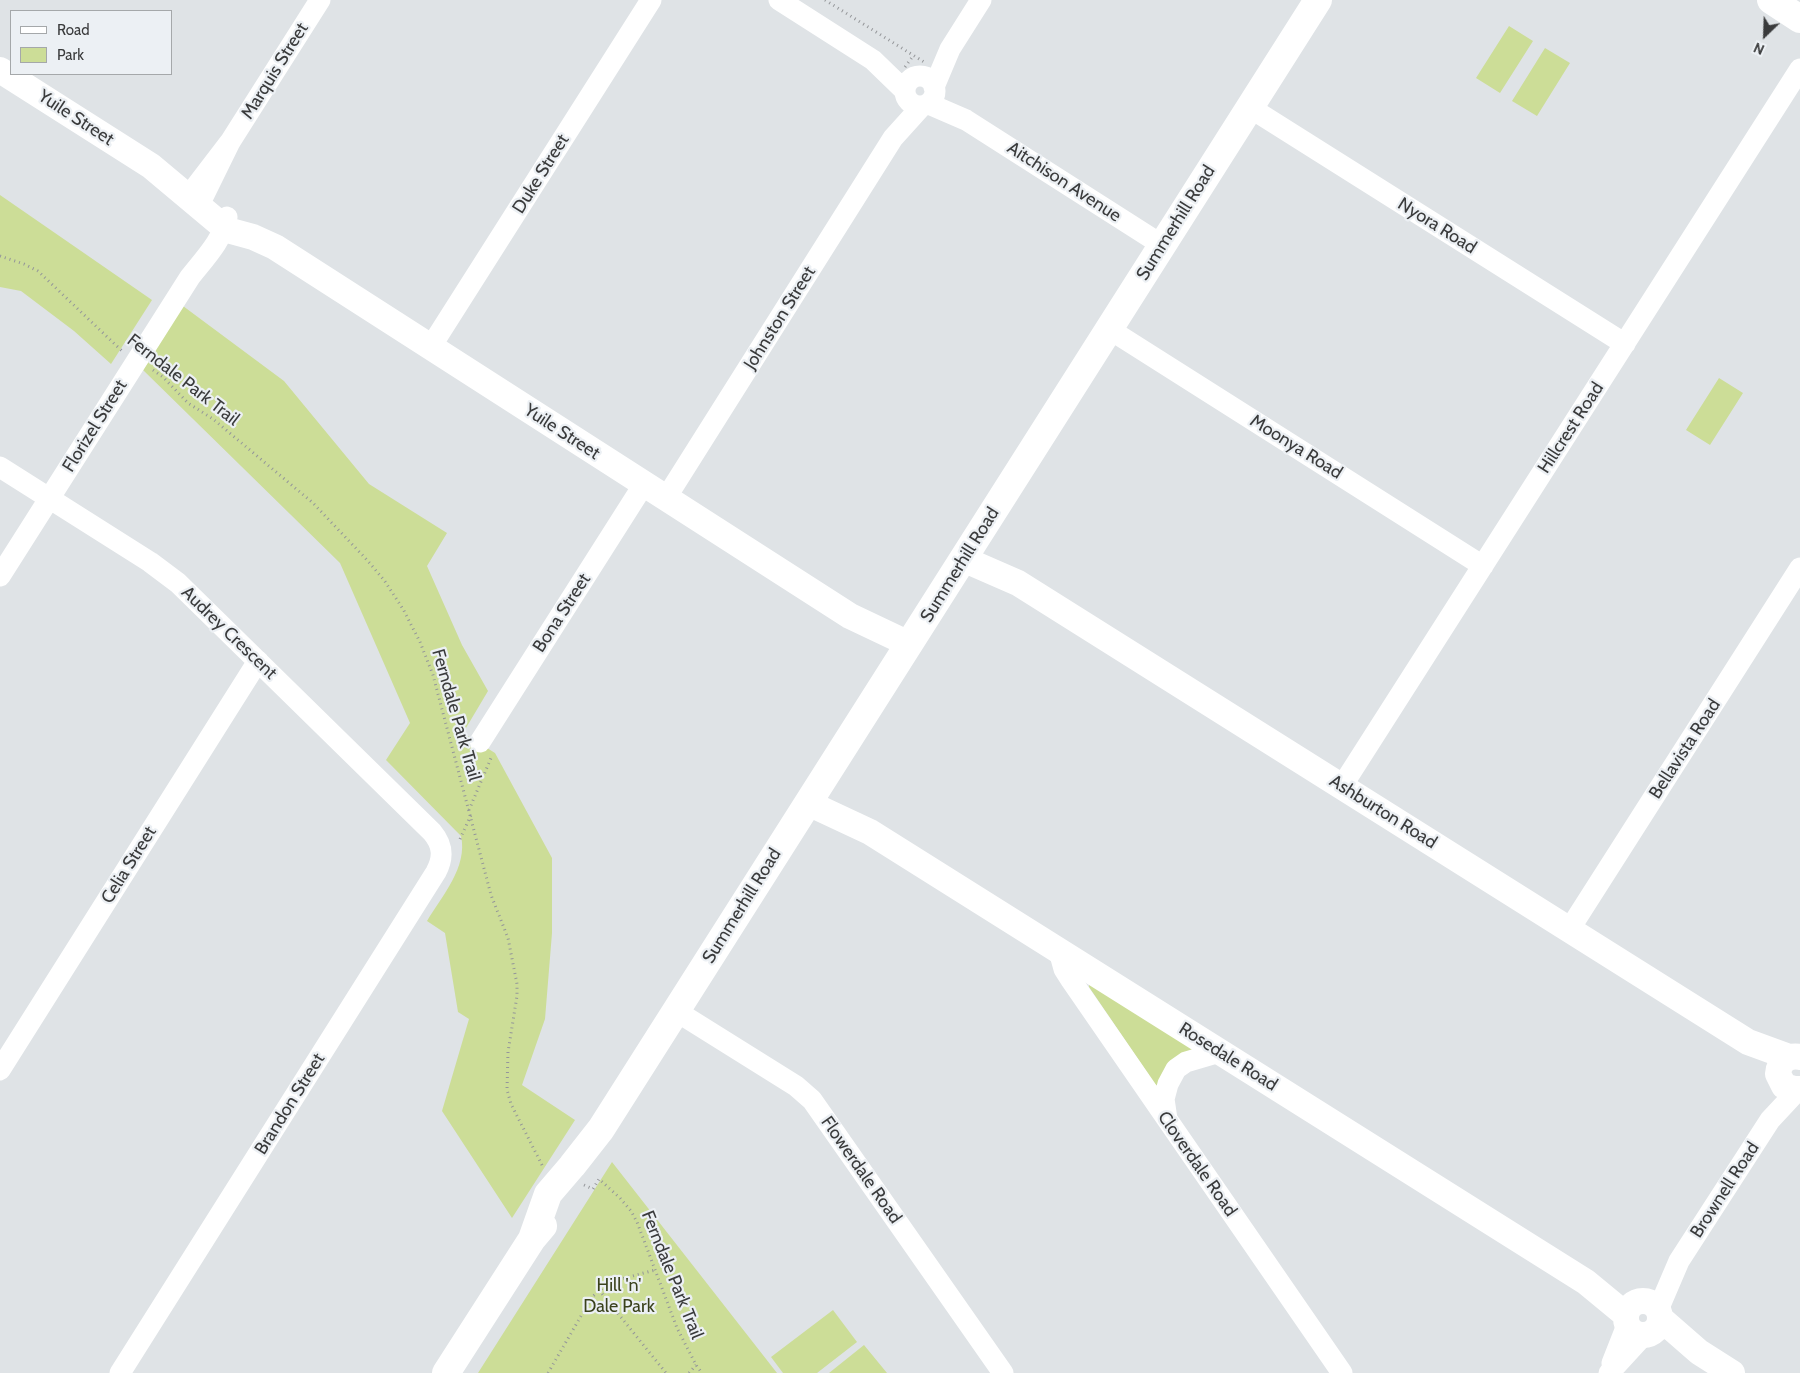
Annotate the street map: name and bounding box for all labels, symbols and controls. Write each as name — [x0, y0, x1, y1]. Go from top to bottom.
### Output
legend — [10, 10, 172, 75]
north arrow — [1740, 10, 1790, 60]
street label: Marquis Street — [237, 19, 313, 123]
text: Road — [57, 21, 90, 39]
text: N — [1751, 38, 1767, 59]
text: Park — [57, 46, 84, 64]
street label: Yuile Street — [34, 86, 118, 150]
street label: Duke Street — [508, 130, 574, 218]
street label: Aitchison Avenue — [1003, 137, 1125, 227]
street label: Summerhill Road — [1132, 162, 1220, 284]
street label: Nyora Road — [1394, 193, 1480, 259]
street label: Johnston Street — [740, 262, 820, 374]
street label: Ferndale Park Trail — [123, 330, 243, 430]
street label: Florizel Street — [58, 376, 132, 476]
street label: Hillcrest Road — [1534, 378, 1608, 478]
street label: Yuile Street — [520, 400, 604, 464]
street label: Moonya Road — [1246, 410, 1346, 484]
street label: Summerhill Road — [916, 504, 1004, 626]
street label: Bona Street — [529, 570, 595, 656]
street label: Audrey Crescent — [177, 582, 281, 684]
street label: Ferndale Park Trail — [427, 646, 485, 784]
street label: Bellavista Road — [1645, 695, 1725, 803]
street label: Ashburton Road — [1325, 770, 1441, 854]
street label: Celia Street — [97, 822, 161, 908]
street label: Summerhill Road — [698, 845, 786, 967]
street label: Rosedale Road — [1175, 1018, 1281, 1096]
street label: Brandon Street — [250, 1049, 330, 1159]
street label: Cloverdale Road — [1153, 1107, 1241, 1221]
street label: Flowerdale Road — [816, 1112, 906, 1228]
street label: Brownell Road — [1686, 1138, 1764, 1242]
street label: Ferndale Park Trail — [636, 1208, 708, 1342]
park label: Hill 'n' Dale Park — [583, 1275, 655, 1318]

